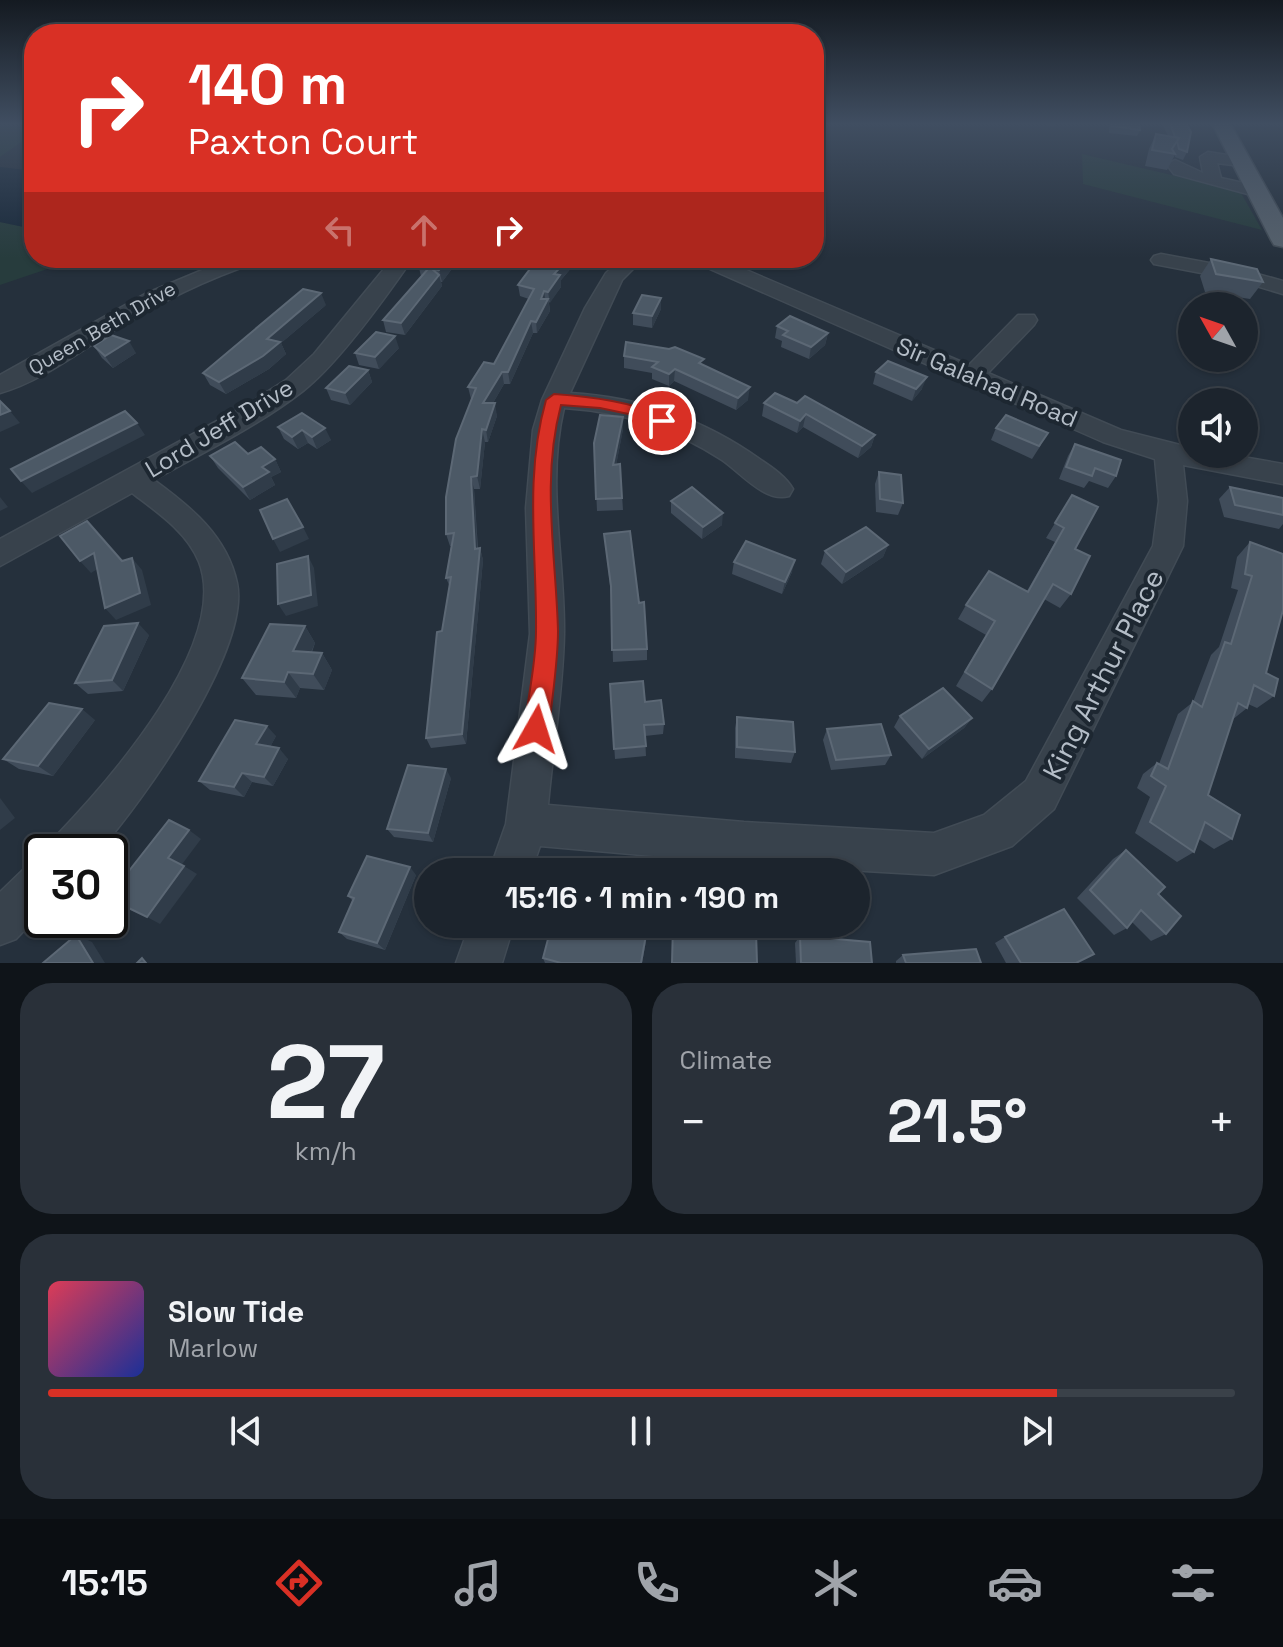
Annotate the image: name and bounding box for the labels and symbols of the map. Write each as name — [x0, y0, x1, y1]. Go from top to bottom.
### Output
street label: Queen Beth Drive — [24, 275, 180, 381]
north arrow — [1178, 292, 1258, 372]
street label: Sir Galahad Road — [892, 330, 1082, 434]
street label: Lord Jeff Drive — [139, 372, 299, 484]
pin — [628, 387, 696, 455]
street label: King Arthur Place — [1034, 563, 1172, 785]
position arrow — [494, 687, 578, 771]
speed limit sign: 30 — [24, 834, 128, 938]

